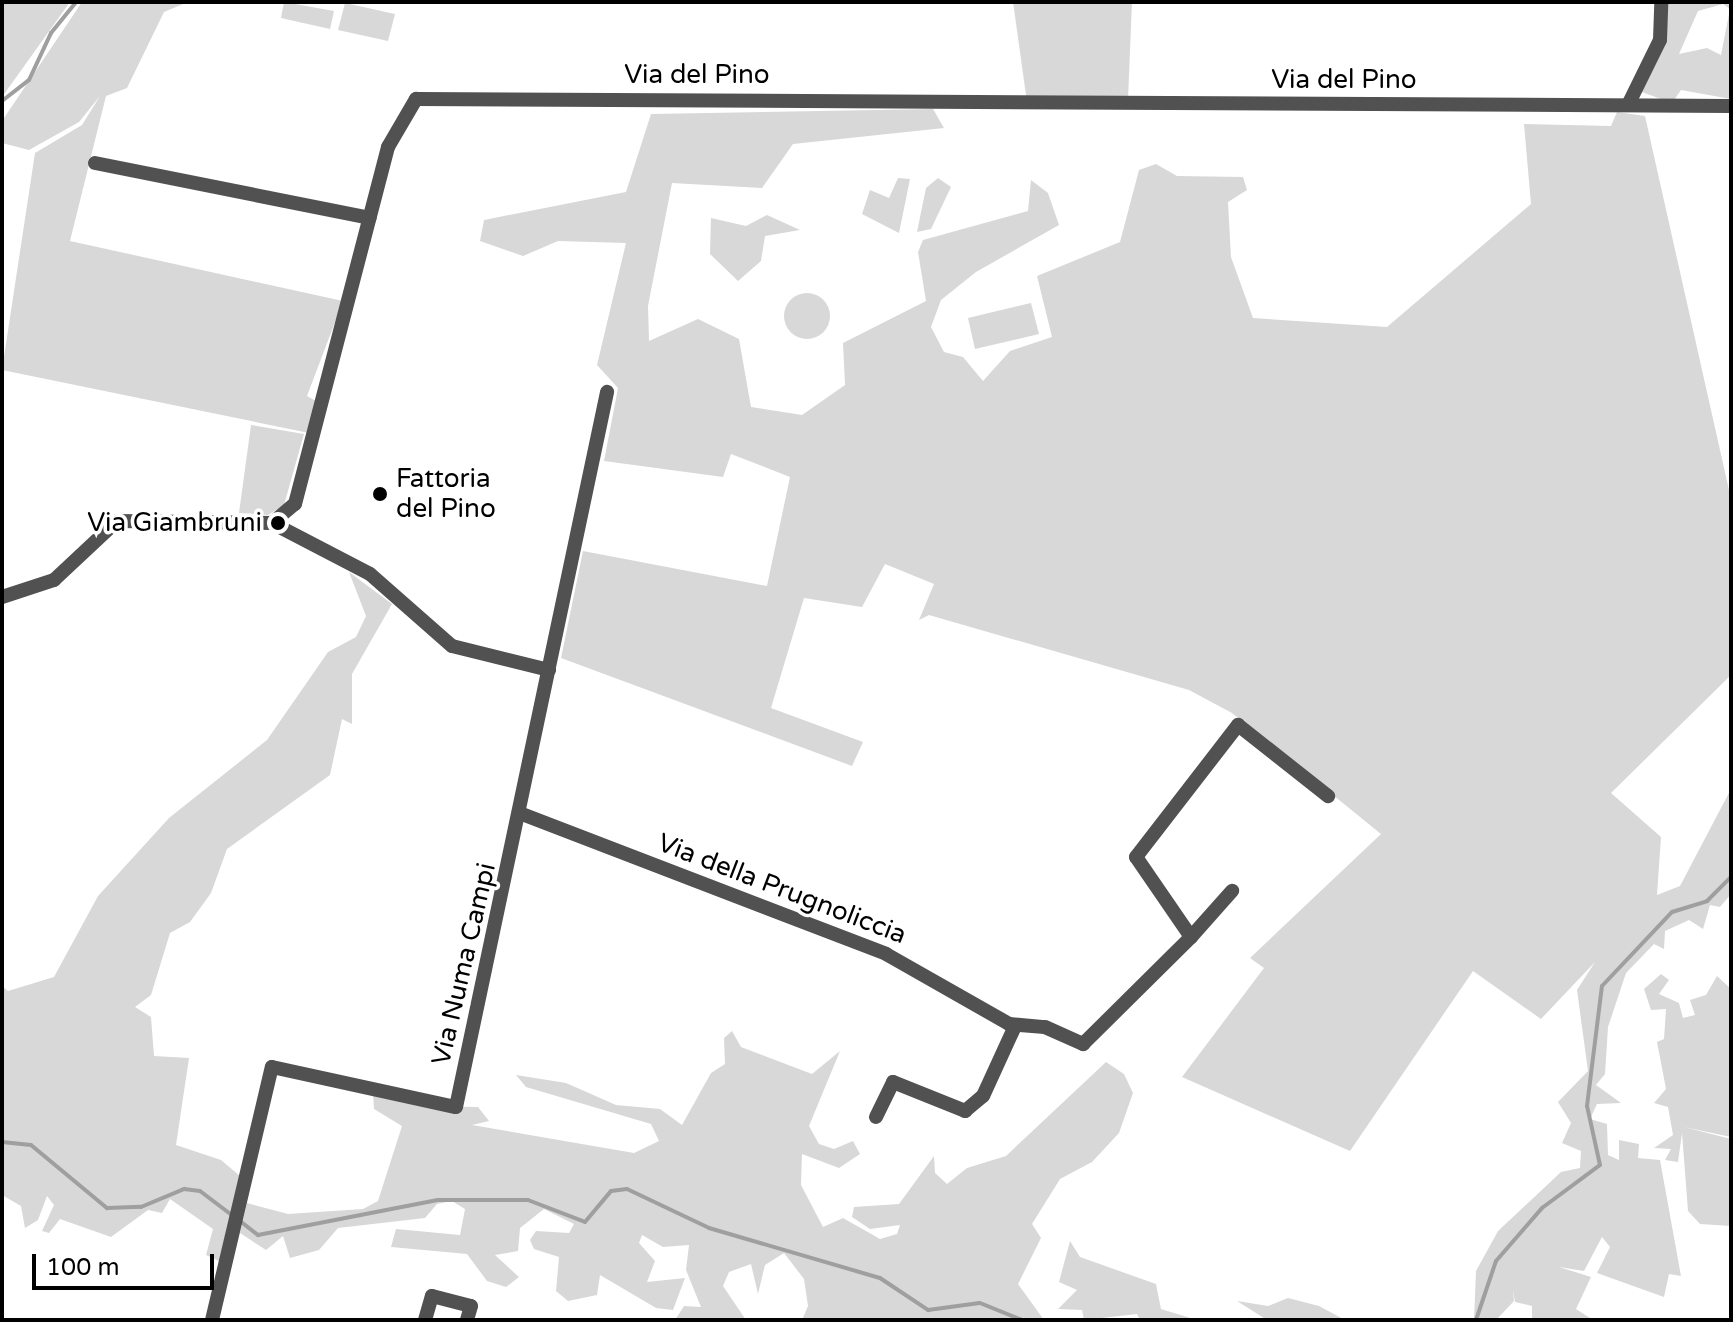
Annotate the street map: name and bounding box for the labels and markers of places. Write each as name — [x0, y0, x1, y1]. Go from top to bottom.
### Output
place label: Fattoria del Pino — [396, 463, 496, 524]
marker: Fattoria del Pino — [371, 485, 389, 503]
place label: Via Giambruni — [87, 507, 262, 539]
marker: Via Giambruni — [269, 514, 287, 532]

